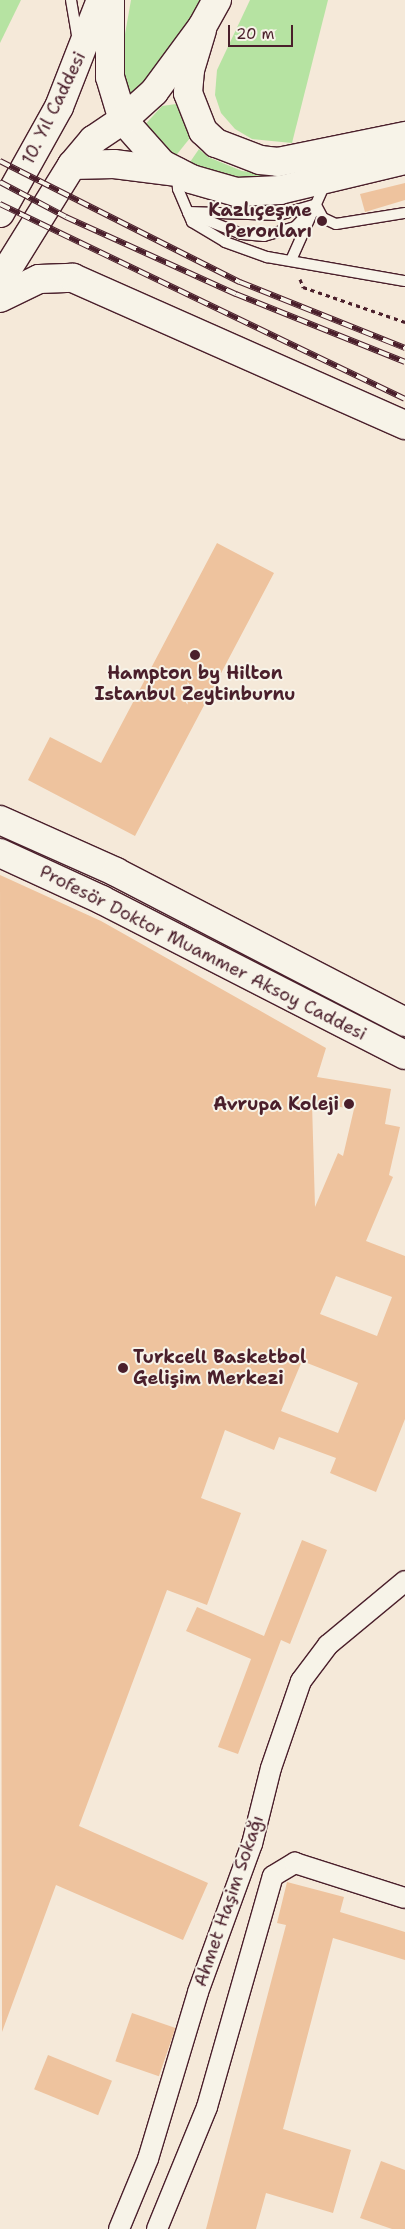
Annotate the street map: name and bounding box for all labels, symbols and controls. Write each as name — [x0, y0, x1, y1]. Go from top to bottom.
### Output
scale bar — [230, 15, 295, 47]
text: 20 m — [236, 24, 275, 44]
street label: 10. Yıl Caddesi — [17, 48, 91, 168]
place label: Kazlıçeşme Peronları — [208, 200, 312, 242]
marker: Kazlıçeşme Peronları — [316, 215, 328, 227]
marker: Hampton by Hilton Istanbul Zeytinburnu — [189, 649, 201, 661]
place label: Hampton by Hilton Istanbul Zeytinburnu — [94, 663, 296, 706]
street label: Profesör Doktor Muammer Aksoy Caddesi — [36, 861, 370, 1045]
place label: Avrupa Koleji — [213, 1093, 339, 1115]
marker: Avrupa Koleji — [343, 1098, 355, 1110]
place label: Turkcell Basketbol Gelişim Merkezi — [133, 1347, 306, 1390]
marker: Turkcell Basketbol Gelişim Merkezi — [117, 1362, 129, 1374]
street label: Ahmet Haşim Sokağı — [190, 1812, 268, 1990]

